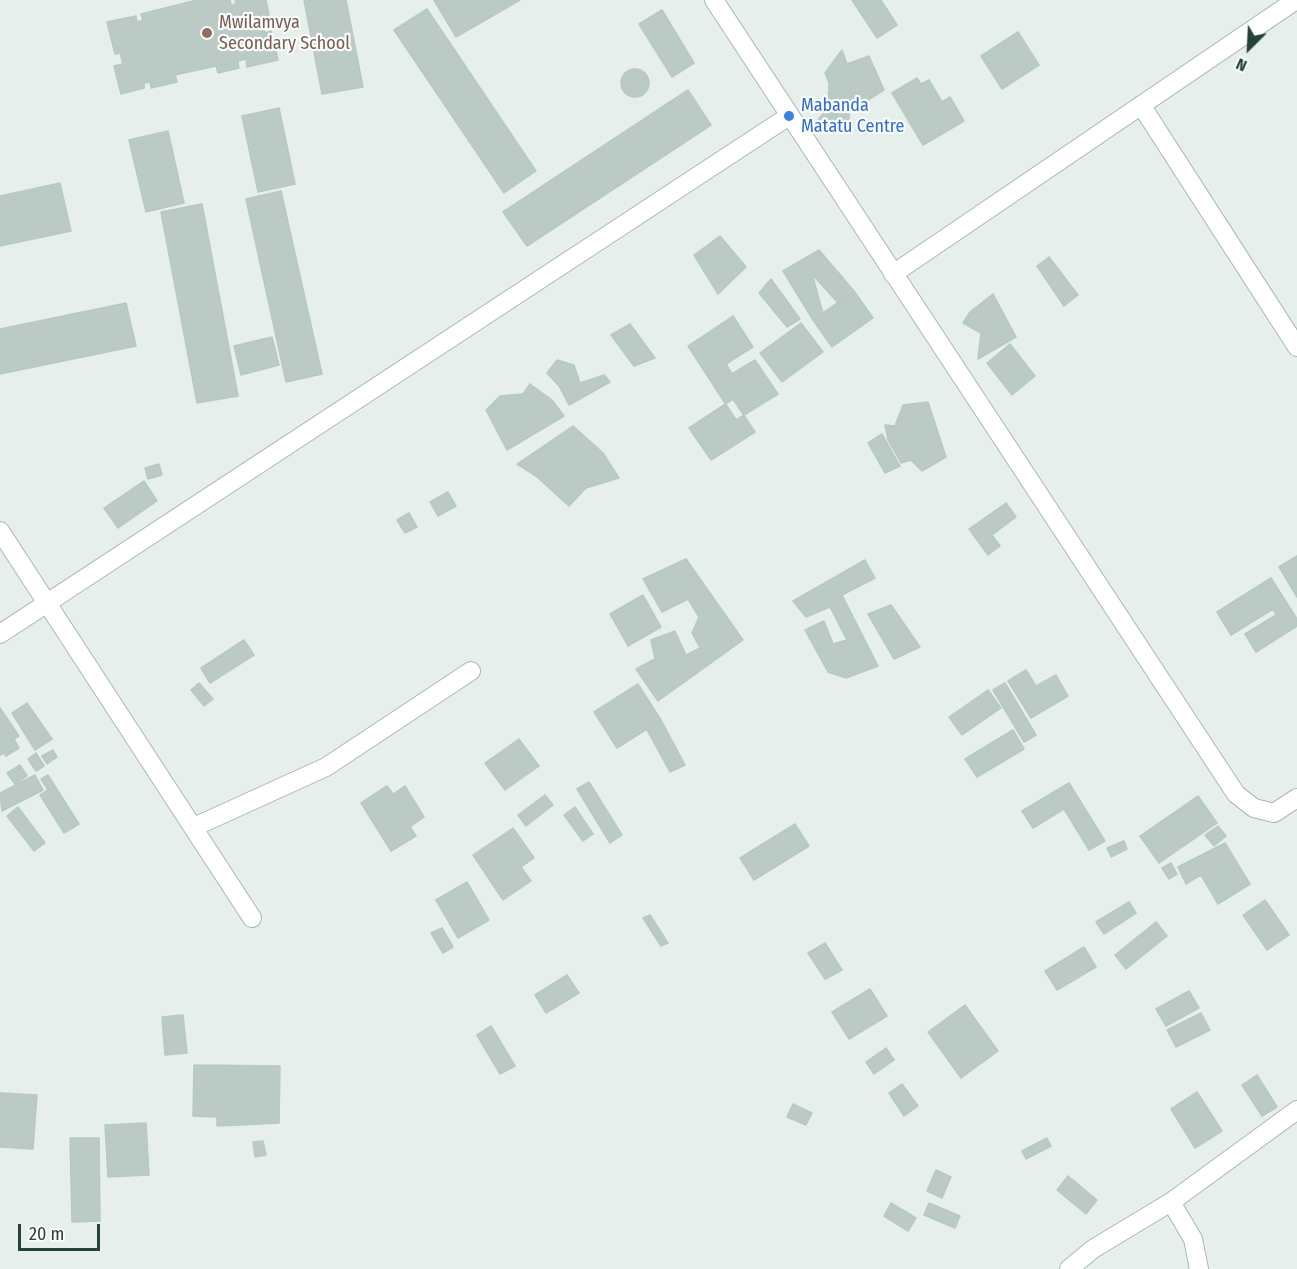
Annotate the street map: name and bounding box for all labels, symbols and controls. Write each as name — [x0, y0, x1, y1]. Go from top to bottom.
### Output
place label: Mwilamvya Secondary School — [219, 12, 350, 54]
north arrow — [1219, 18, 1279, 78]
marker: Mwilamvya Secondary School — [200, 26, 214, 40]
text: N — [1233, 54, 1250, 76]
place label: Mabanda Matatu Centre — [801, 95, 904, 138]
marker: Mabanda Matatu Centre — [782, 109, 796, 123]
scale bar — [21, 1212, 104, 1250]
text: 20 m — [29, 1223, 64, 1245]

